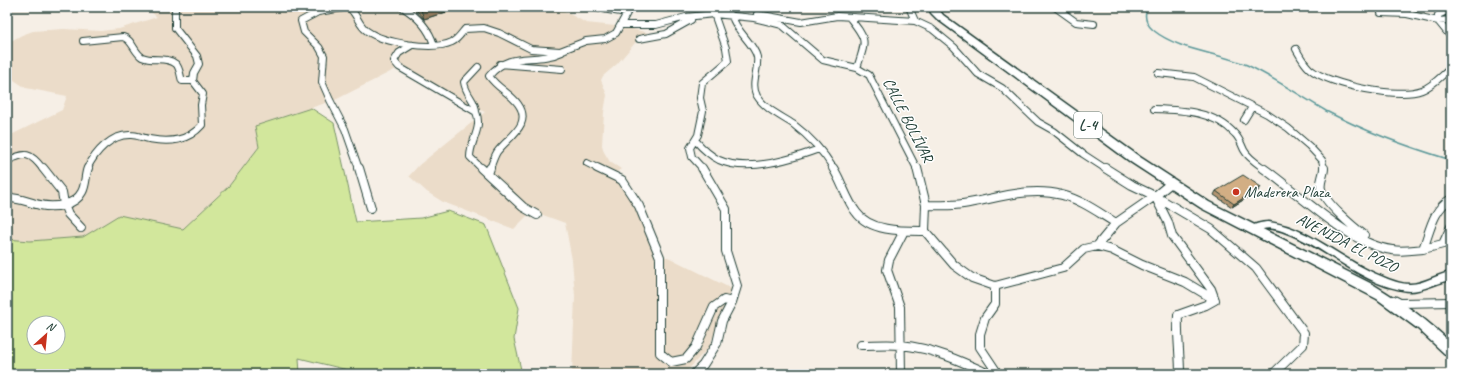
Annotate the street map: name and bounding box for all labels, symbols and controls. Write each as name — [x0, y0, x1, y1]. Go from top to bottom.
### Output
street label: CALLE BOLÍVAR — [878, 75, 939, 167]
road number: L-4 — [1074, 112, 1102, 138]
place label: Maderera Plaza — [1244, 182, 1331, 202]
marker: Maderera Plaza — [1231, 187, 1241, 197]
street label: AVENIDA EL POZO — [1293, 209, 1403, 278]
north arrow — [26, 315, 66, 355]
text: N — [44, 318, 59, 335]

